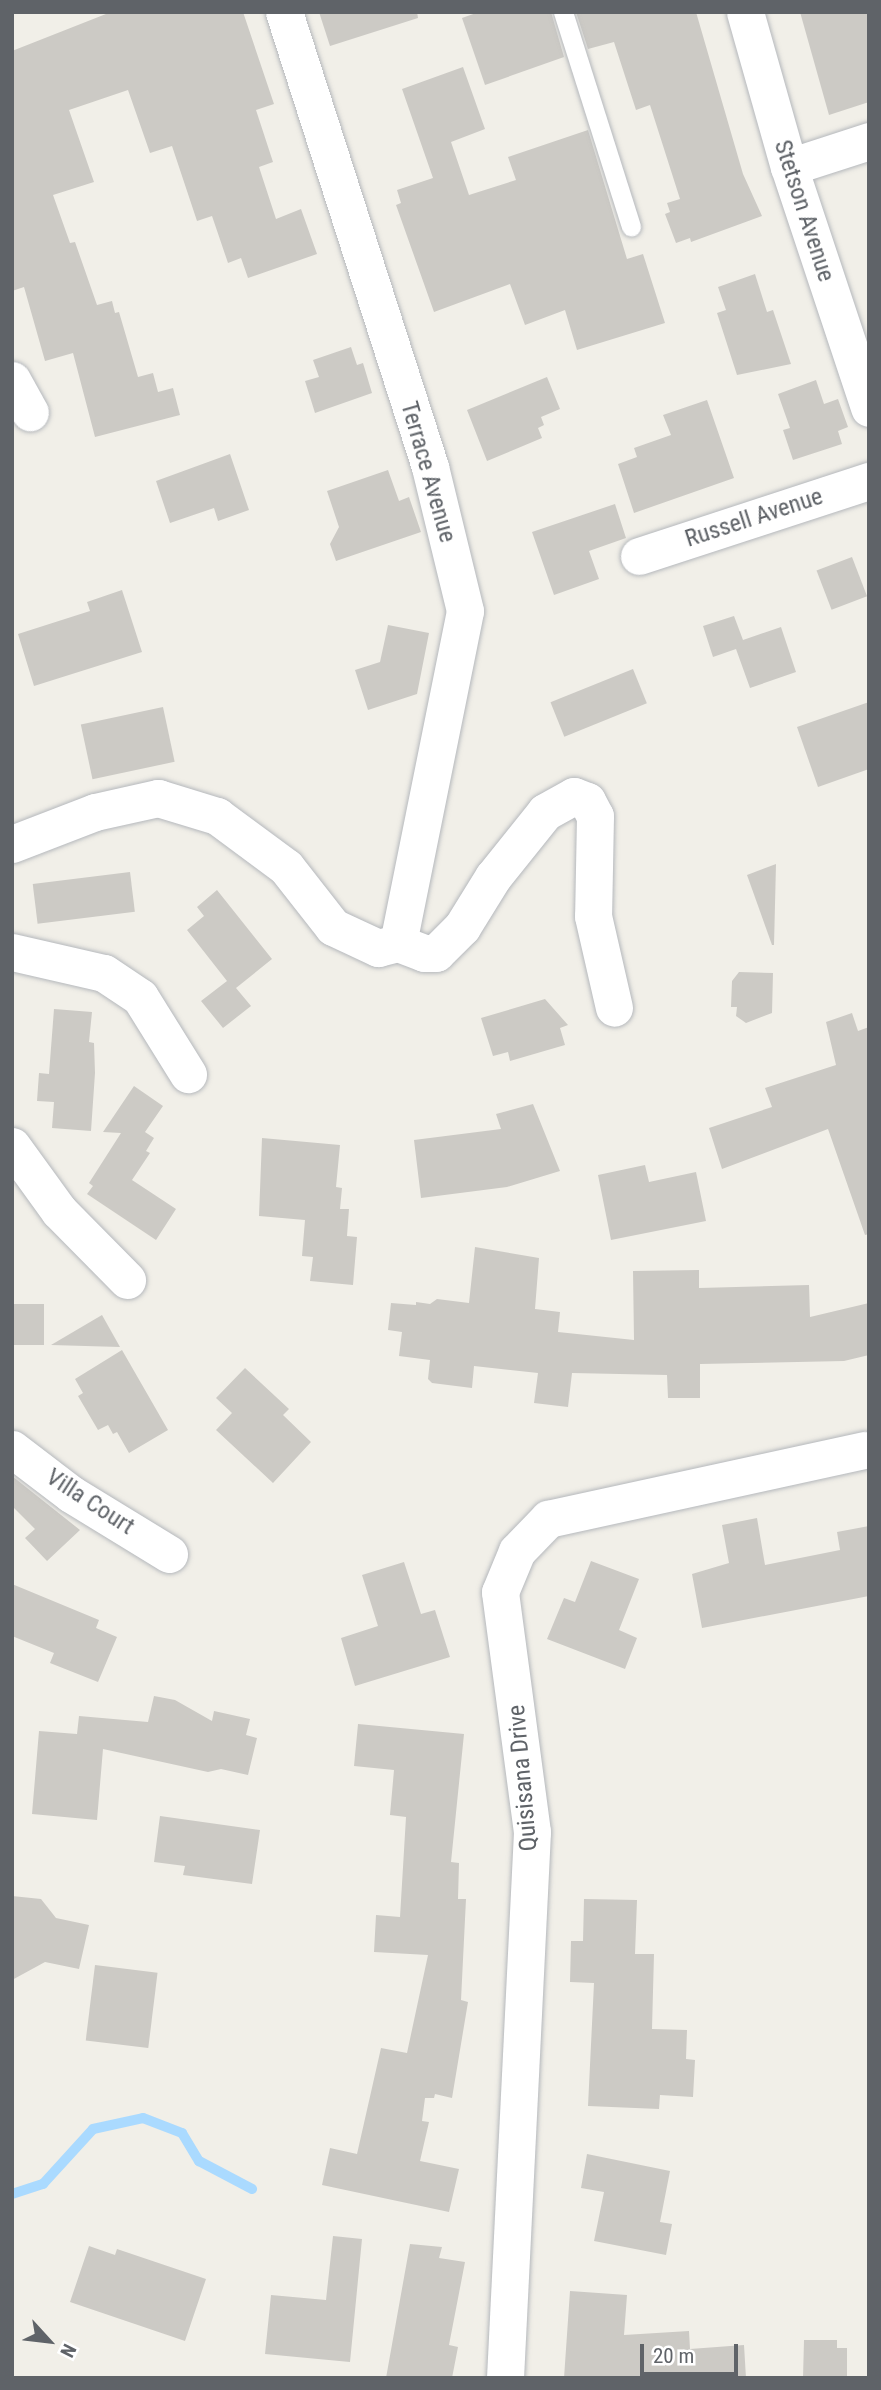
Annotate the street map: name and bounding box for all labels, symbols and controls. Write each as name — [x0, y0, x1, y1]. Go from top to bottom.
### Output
street label: Stetson Avenue — [768, 137, 840, 285]
street label: Terrace Avenue — [394, 398, 462, 546]
street label: Russell Avenue — [682, 482, 826, 554]
street label: Villa Court — [41, 1463, 139, 1541]
street label: Quisisana Drive — [502, 1704, 544, 1852]
north arrow — [14, 2306, 84, 2376]
scale bar — [643, 2330, 741, 2374]
text: N — [55, 2340, 81, 2361]
text: 20 m — [653, 2344, 694, 2368]

